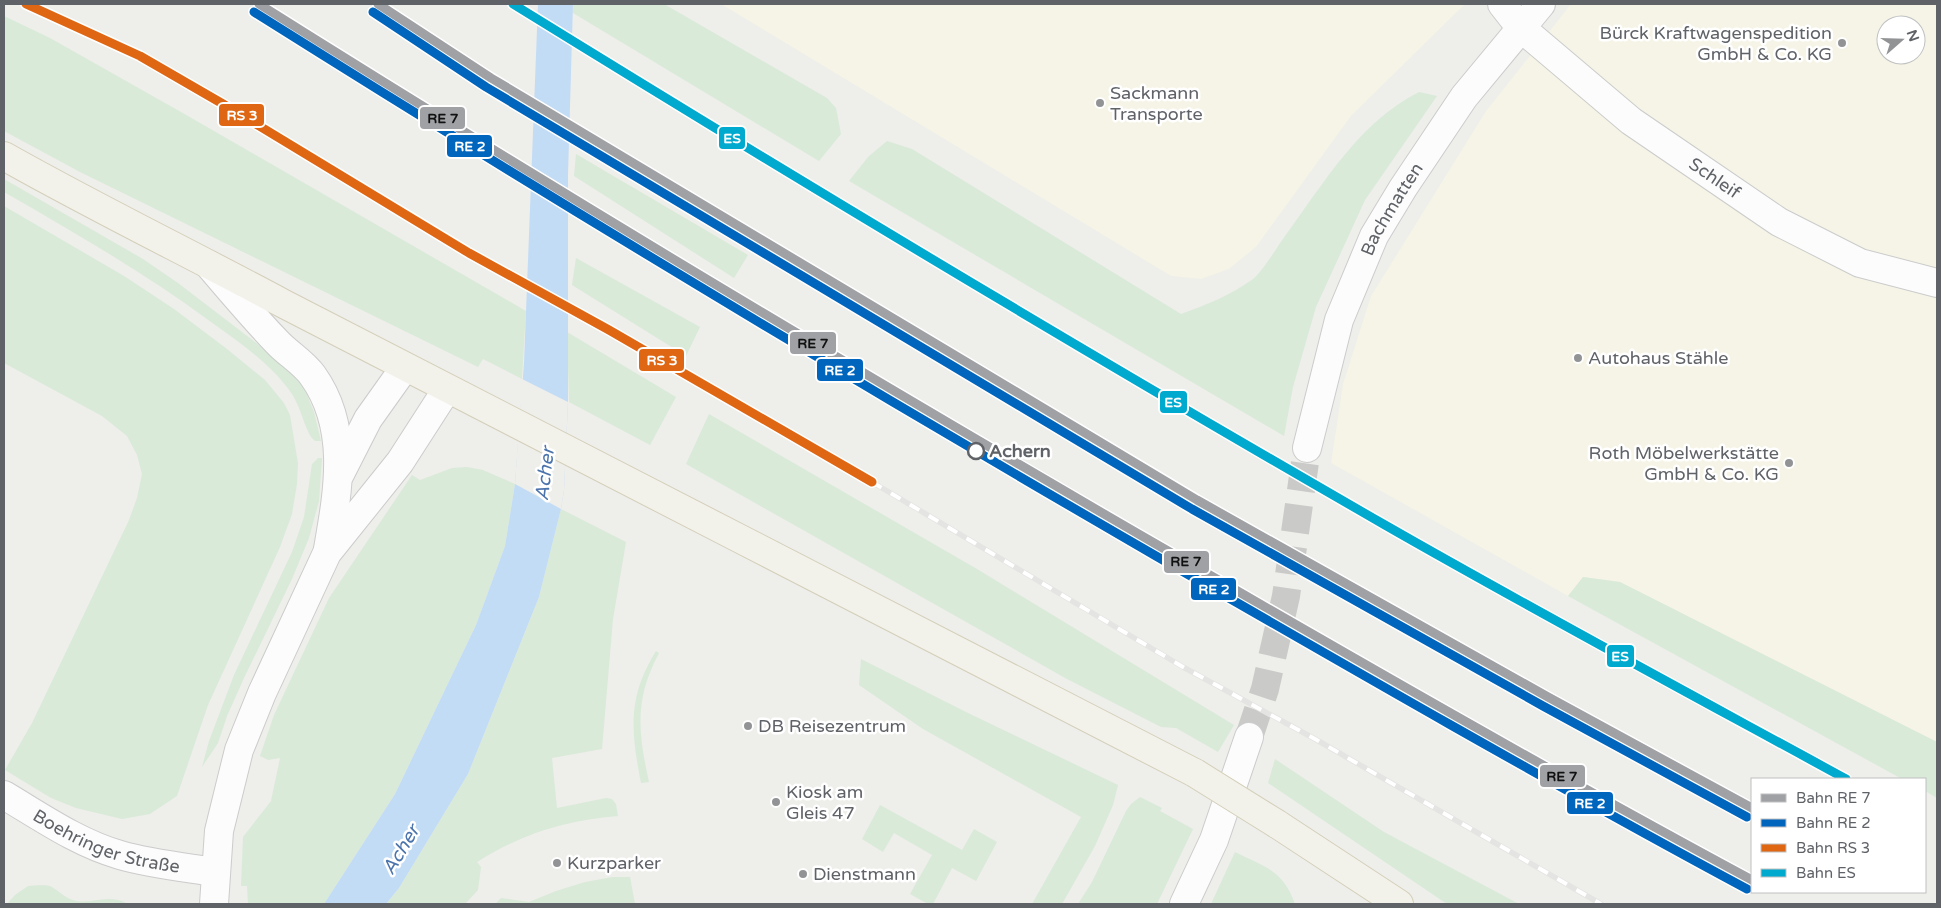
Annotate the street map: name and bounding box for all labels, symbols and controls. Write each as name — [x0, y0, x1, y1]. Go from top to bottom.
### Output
north arrow — [1876, 15, 1926, 65]
place label: Bürck Kraftwagenspedition GmbH & Co. KG — [1600, 22, 1832, 65]
text: N — [1903, 28, 1923, 44]
marker: Bürck Kraftwagenspedition GmbH & Co. KG — [1836, 37, 1848, 49]
place label: Sackmann Transporte — [1110, 82, 1203, 125]
marker: Sackmann Transporte — [1094, 97, 1106, 109]
line badge: RS 3 — [218, 103, 265, 127]
line badge: RE 7 — [419, 106, 466, 130]
text: RS 3 — [226, 107, 258, 124]
text: RE 7 — [427, 110, 459, 127]
line badge: ES — [718, 126, 746, 150]
text: ES — [723, 130, 741, 147]
line badge: RE 2 — [446, 134, 493, 158]
text: RE 2 — [454, 138, 486, 155]
street label: Schleif — [1685, 153, 1745, 204]
street label: Bachmatten — [1356, 158, 1428, 259]
line badge: RE 7 — [789, 331, 837, 355]
text: RE 7 — [797, 335, 829, 352]
place label: Autohaus Stähle — [1588, 347, 1728, 369]
line badge: RS 3 — [638, 348, 685, 372]
text: RS 3 — [646, 352, 678, 369]
marker: Autohaus Stähle — [1572, 352, 1584, 364]
line badge: RE 2 — [816, 358, 864, 382]
text: RE 2 — [824, 362, 856, 379]
line badge: ES — [1159, 390, 1188, 414]
text: ES — [1164, 394, 1182, 411]
place label: Achern — [989, 440, 1051, 462]
marker: Achern — [967, 442, 985, 460]
place label: Roth Möbelwerkstätte GmbH & Co. KG — [1589, 442, 1779, 485]
water label: Acher — [531, 443, 560, 502]
marker: Roth Möbelwerkstätte GmbH & Co. KG — [1783, 457, 1795, 469]
line badge: RE 7 — [1163, 550, 1210, 574]
text: RE 7 — [1170, 553, 1202, 570]
line badge: RE 2 — [1190, 577, 1237, 601]
text: RE 2 — [1198, 581, 1230, 598]
line badge: ES — [1606, 644, 1635, 668]
text: ES — [1611, 648, 1629, 665]
place label: DB Reisezentrum — [758, 715, 906, 737]
marker: DB Reisezentrum — [742, 720, 754, 732]
line badge: RE 7 — [1539, 764, 1586, 788]
text: RE 7 — [1546, 768, 1578, 785]
legend — [1751, 778, 1926, 893]
place label: Kiosk am Gleis 47 — [786, 781, 863, 824]
text: Bahn RE 7 — [1796, 789, 1871, 807]
line badge: RE 2 — [1566, 791, 1614, 815]
text: RE 2 — [1574, 795, 1606, 812]
marker: Kiosk am Gleis 47 — [770, 796, 782, 808]
street label: Boehringer Straße — [29, 804, 181, 878]
text: Bahn RE 2 — [1796, 814, 1871, 832]
water label: Acher — [378, 819, 426, 879]
text: Bahn RS 3 — [1796, 839, 1870, 857]
place label: Kurzparker — [567, 852, 661, 874]
marker: Kurzparker — [551, 857, 563, 869]
place label: Dienstmann — [813, 863, 916, 885]
text: Bahn ES — [1796, 864, 1856, 882]
marker: Dienstmann — [797, 868, 809, 880]

